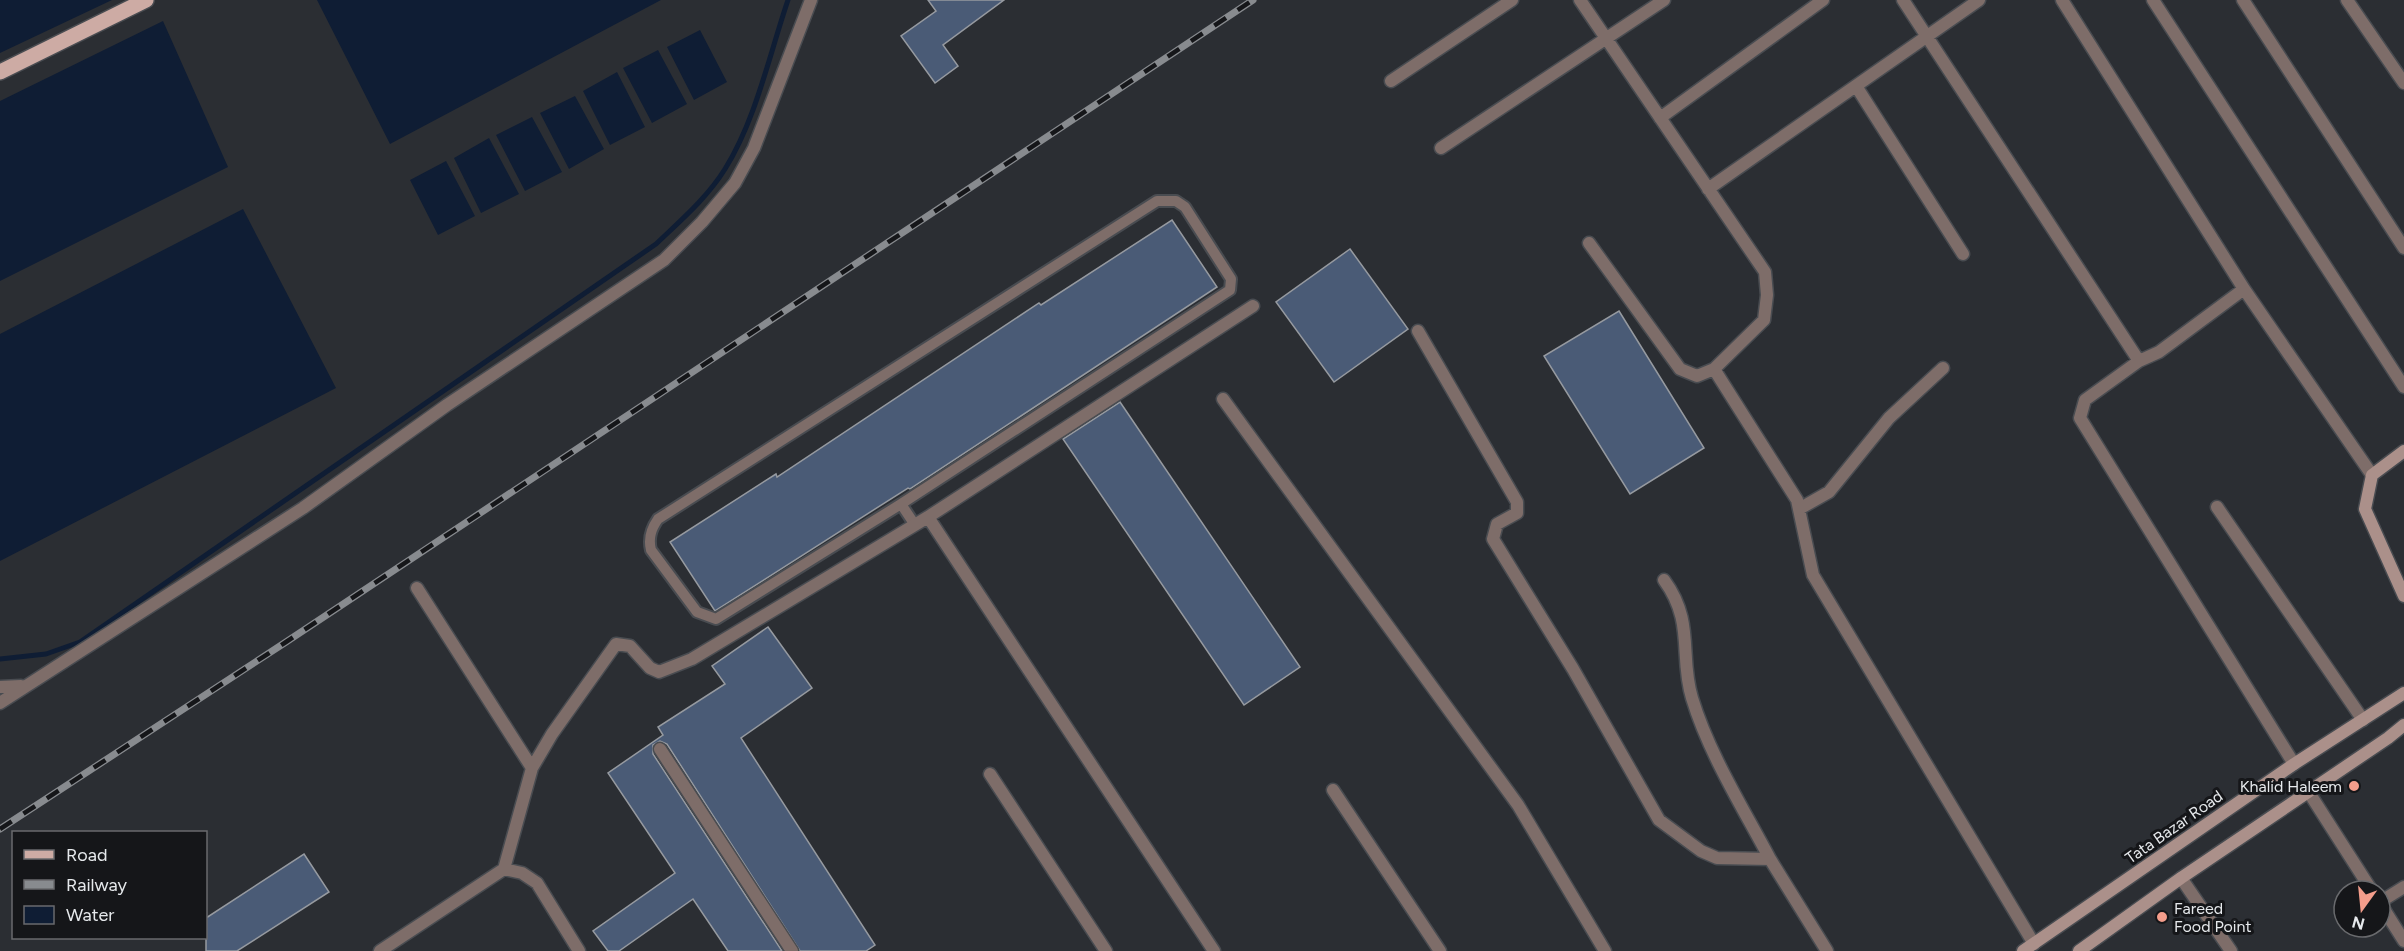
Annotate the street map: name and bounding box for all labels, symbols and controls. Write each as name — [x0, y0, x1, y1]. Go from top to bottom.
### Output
place label: Khalid Haleem — [2240, 777, 2342, 796]
marker: Khalid Haleem — [2347, 779, 2361, 793]
street label: Tata Bazar Road — [2122, 786, 2226, 868]
legend — [12, 831, 207, 939]
text: Road — [66, 844, 107, 866]
text: Railway — [66, 874, 128, 896]
north arrow — [2332, 879, 2392, 939]
place label: Fareed Food Point — [2174, 899, 2252, 936]
text: Water — [66, 904, 114, 926]
marker: Fareed Food Point — [2155, 910, 2169, 924]
text: N — [2350, 912, 2367, 934]

